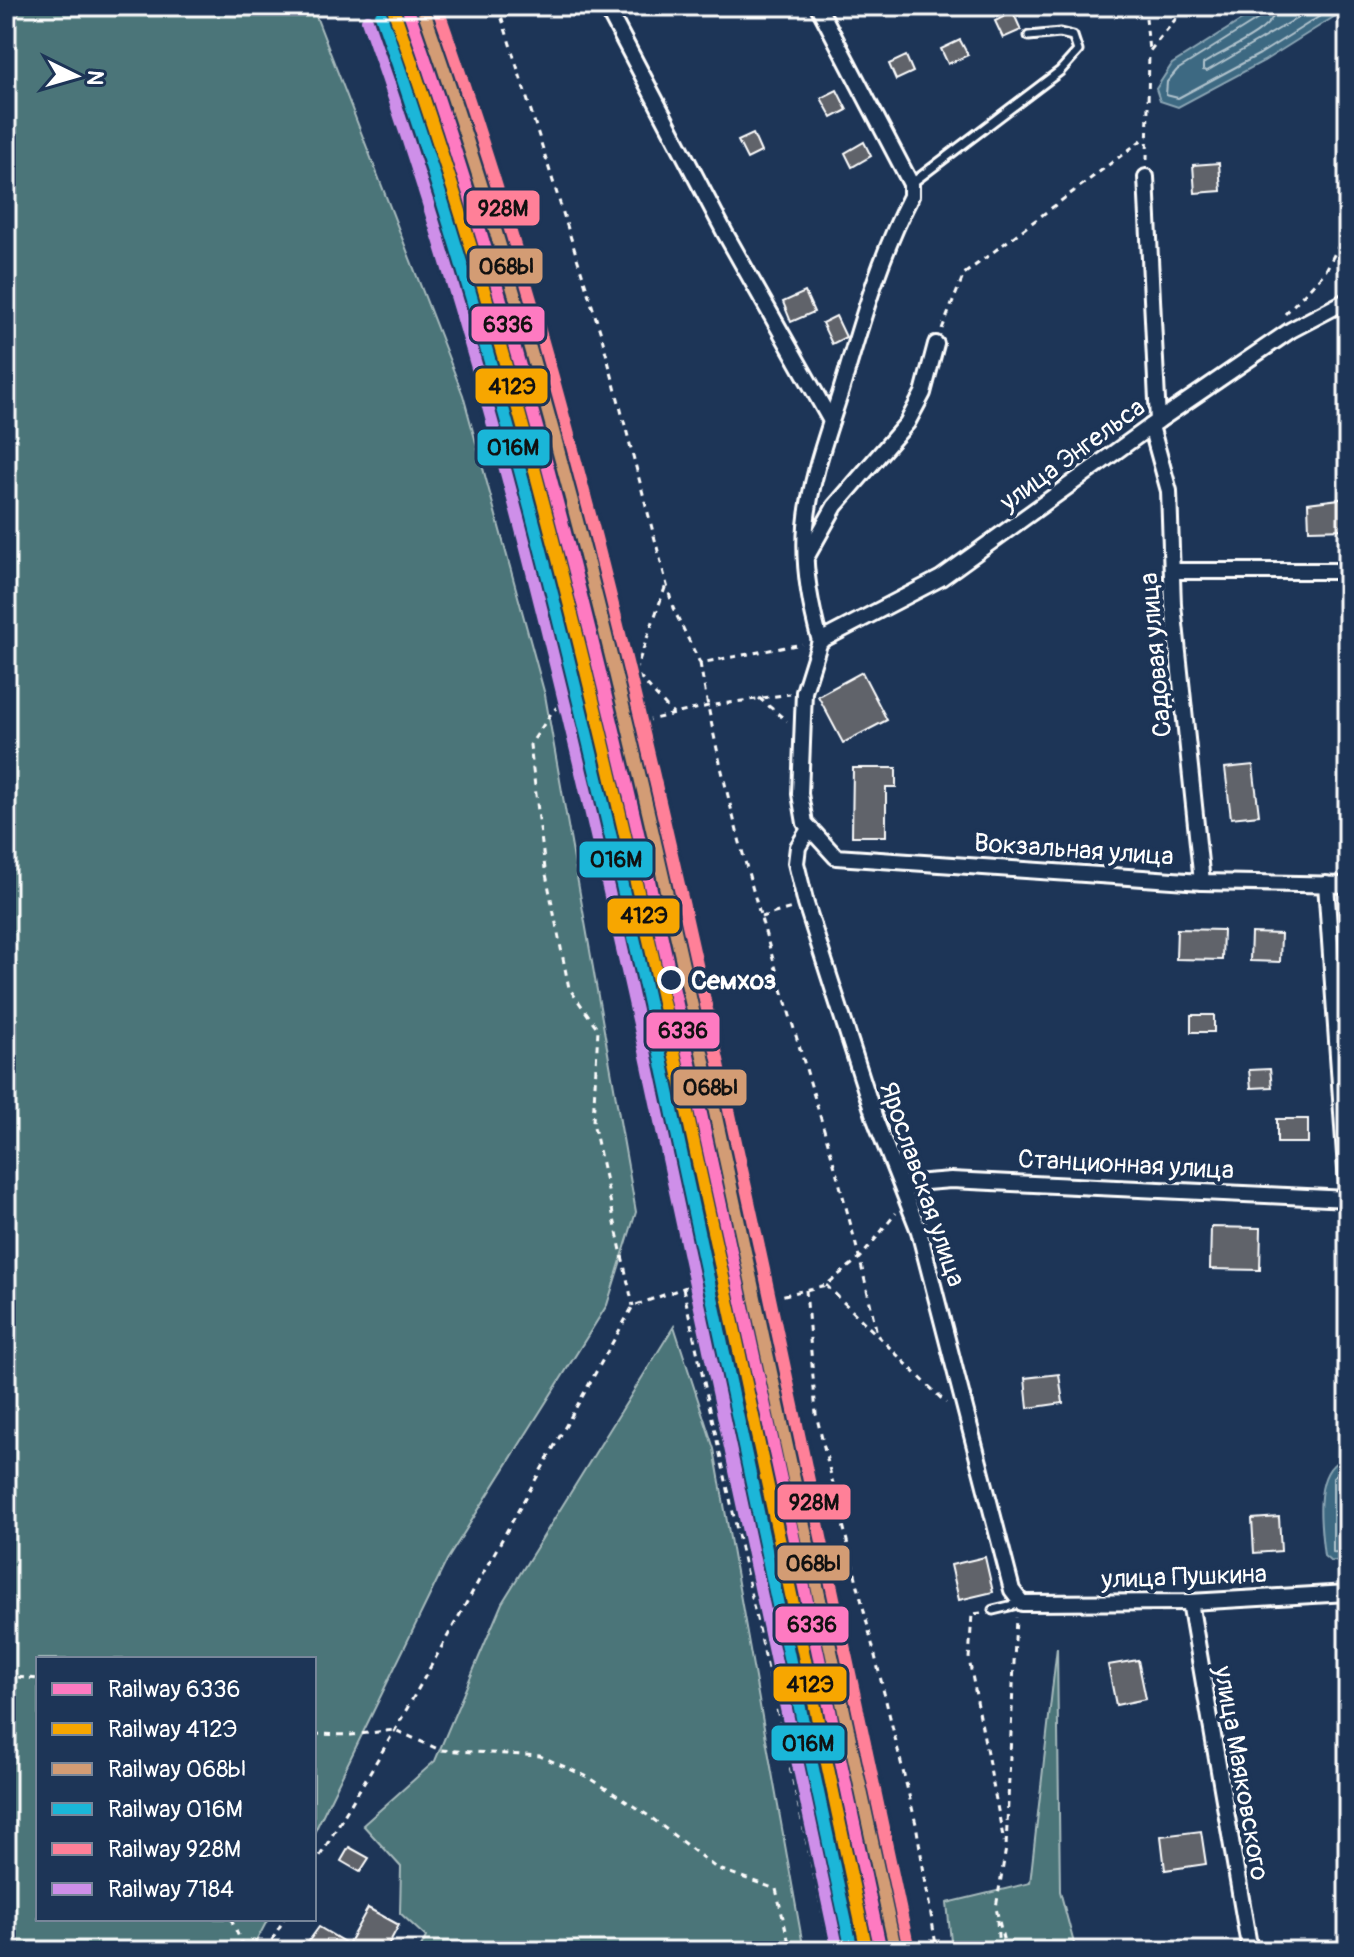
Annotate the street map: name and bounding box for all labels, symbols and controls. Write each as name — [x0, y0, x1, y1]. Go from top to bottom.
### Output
north arrow — [36, 36, 116, 116]
text: N — [80, 69, 110, 86]
line badge: 928М — [465, 189, 541, 227]
text: 928М — [478, 195, 528, 223]
line badge: 068Ы — [468, 247, 544, 285]
text: 068Ы — [479, 253, 534, 281]
line badge: 6336 — [470, 305, 546, 343]
text: 6336 — [483, 311, 533, 339]
line badge: 412Э — [474, 367, 549, 405]
text: 412Э — [489, 373, 536, 401]
street label: улица Энгельса — [993, 391, 1151, 519]
line badge: 016М — [476, 428, 551, 467]
text: 016М — [487, 434, 539, 462]
street label: Садовая улица — [1133, 571, 1179, 739]
street label: Вокзальная улица — [973, 827, 1175, 873]
line badge: 016М — [578, 840, 654, 879]
text: 016М — [590, 846, 642, 874]
line badge: 412Э — [606, 897, 681, 935]
text: 412Э — [621, 902, 668, 930]
place label: Семхоз — [691, 965, 777, 997]
marker: Семхоз — [658, 967, 684, 993]
line badge: 6336 — [645, 1011, 721, 1050]
text: 6336 — [658, 1017, 708, 1045]
line badge: 068Ы — [672, 1068, 748, 1107]
text: 068Ы — [683, 1074, 738, 1102]
street label: Ярославская улица — [872, 1078, 972, 1291]
street label: Станционная улица — [1017, 1143, 1235, 1187]
line badge: 928М — [776, 1483, 852, 1521]
text: 928М — [789, 1489, 839, 1517]
line badge: 068Ы — [776, 1544, 851, 1582]
text: 068Ы — [786, 1550, 841, 1578]
street label: улица Пушкина — [1100, 1558, 1267, 1596]
line badge: 6336 — [774, 1605, 850, 1644]
text: 6336 — [787, 1611, 837, 1639]
legend — [36, 1657, 316, 1921]
street label: улица Маяковского — [1206, 1663, 1276, 1883]
line badge: 412Э — [772, 1665, 848, 1703]
text: 412Э — [787, 1671, 834, 1699]
text: Railway 6336 — [108, 1675, 241, 1704]
text: Railway 412Э — [108, 1715, 237, 1744]
line badge: 016М — [770, 1724, 846, 1762]
text: 016М — [782, 1730, 834, 1758]
text: Railway 068Ы — [108, 1755, 246, 1784]
text: Railway 016М — [108, 1795, 243, 1824]
text: Railway 928М — [108, 1835, 241, 1864]
text: Railway 7184 — [108, 1875, 234, 1904]

